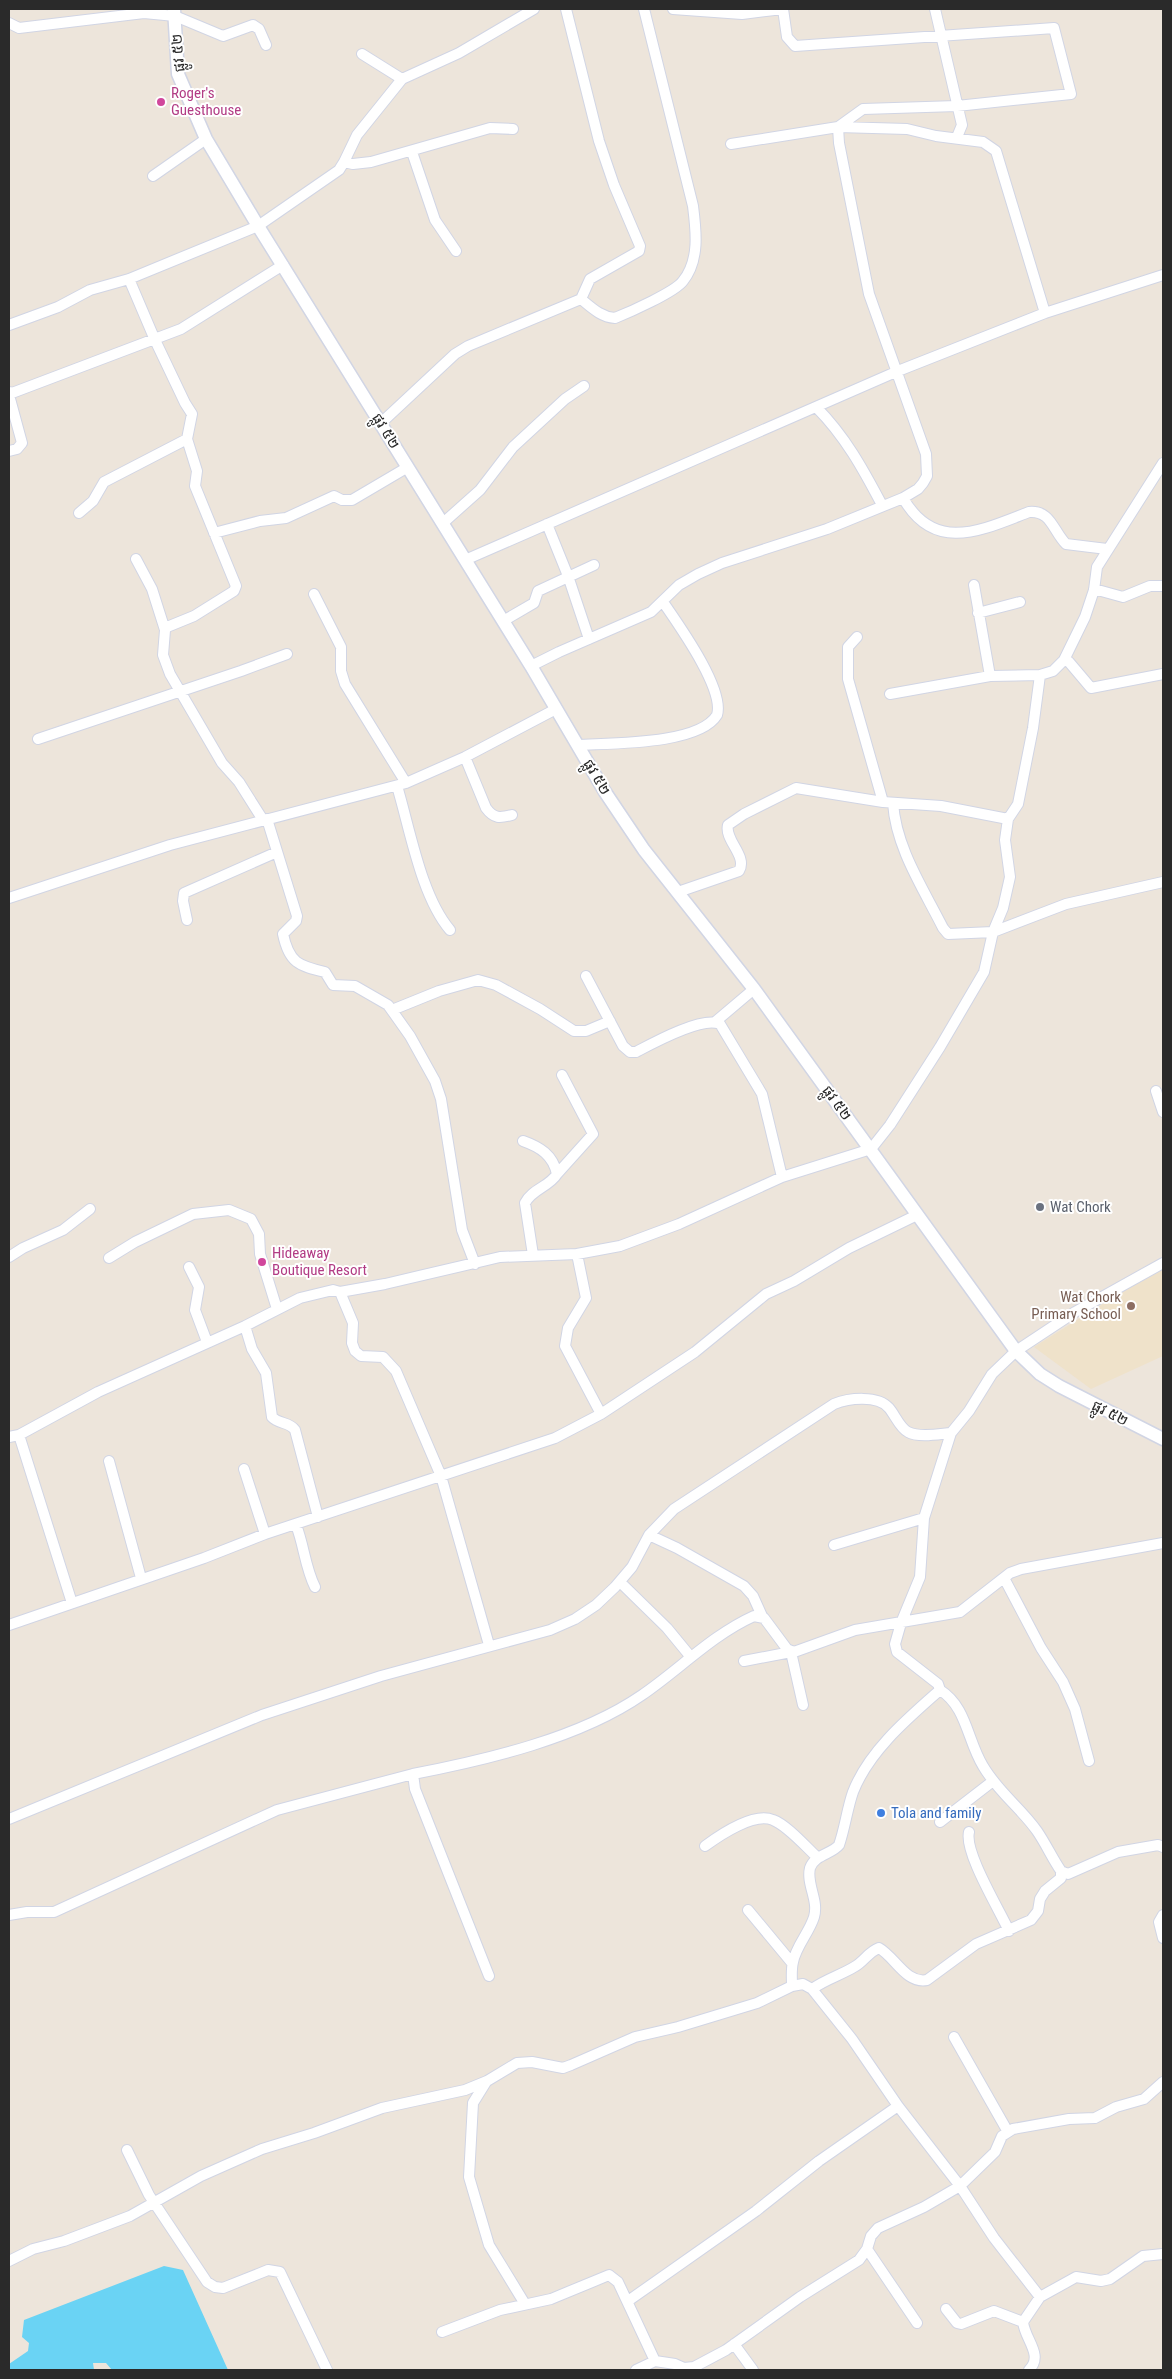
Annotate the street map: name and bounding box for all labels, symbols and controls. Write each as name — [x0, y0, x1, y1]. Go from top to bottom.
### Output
street label: ផ្លូវ ៥២ — [167, 33, 193, 73]
place label: Roger's Guesthouse — [171, 84, 241, 119]
marker: Roger's Guesthouse — [155, 96, 167, 108]
street label: ផ្លូវ ៥២ — [364, 410, 404, 455]
street label: ផ្លូវ ៥២ — [576, 756, 615, 800]
street label: ផ្លូវ ៥២ — [815, 1082, 856, 1127]
place label: Wat Chork — [1050, 1198, 1111, 1216]
marker: Wat Chork — [1034, 1201, 1046, 1213]
place label: Hideaway Boutique Resort — [272, 1244, 367, 1279]
marker: Hideaway Boutique Resort — [256, 1256, 268, 1268]
place label: Wat Chork Primary School — [1031, 1288, 1121, 1323]
marker: Wat Chork Primary School — [1125, 1300, 1137, 1312]
street label: ផ្លូវ ៥២ — [1087, 1396, 1131, 1434]
place label: Tola and family — [891, 1804, 981, 1822]
marker: Tola and family — [875, 1807, 887, 1819]

